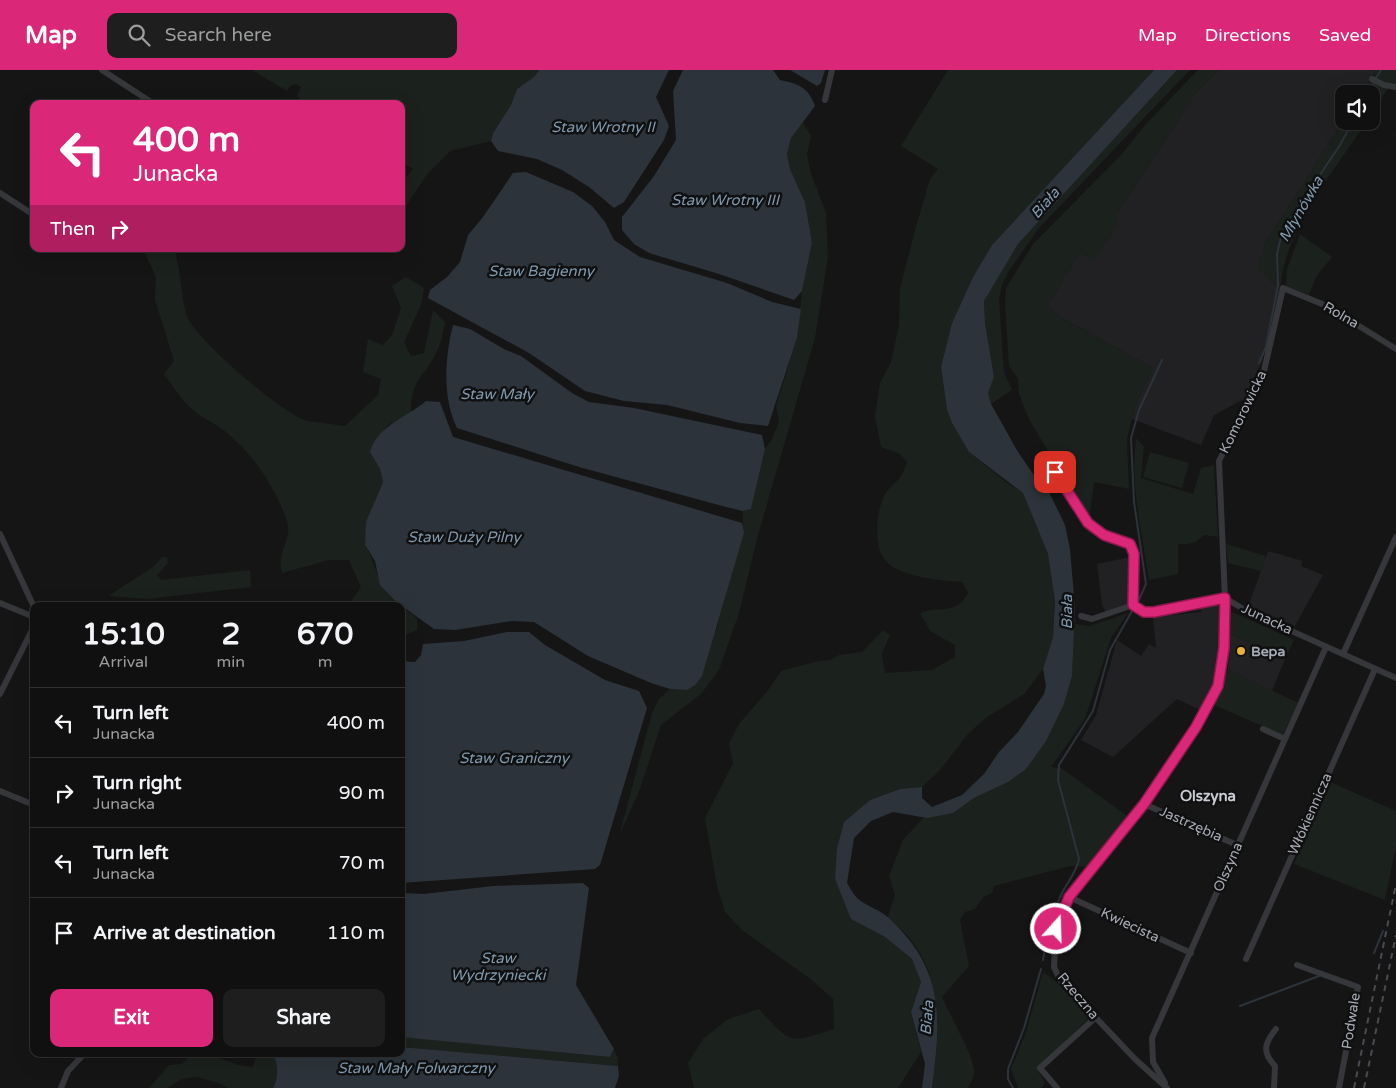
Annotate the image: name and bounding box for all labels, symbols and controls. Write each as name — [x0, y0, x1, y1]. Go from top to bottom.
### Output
search box — [107, 13, 457, 58]
text: Map — [25, 21, 77, 50]
icon: search — [125, 21, 153, 49]
text: Search here — [165, 24, 272, 46]
text: Map — [1138, 24, 1177, 46]
text: Directions — [1205, 24, 1291, 46]
text: Saved — [1319, 24, 1371, 46]
map controls — [1335, 85, 1380, 130]
button: sound — [1335, 85, 1380, 130]
water label: Staw Wrotny II — [551, 118, 657, 136]
text: 400 m — [133, 119, 240, 161]
icon: left — [50, 120, 115, 185]
text: Junacka — [133, 161, 218, 187]
water label: Młynówka — [1275, 172, 1327, 245]
water label: Biała — [1027, 184, 1064, 222]
water label: Staw Wrotny III — [671, 191, 781, 209]
icon: right — [105, 215, 133, 243]
text: Then — [50, 218, 95, 240]
water label: Staw Bagienny — [488, 262, 596, 280]
street label: Rolna — [1320, 298, 1362, 332]
street label: Komorowicka — [1216, 368, 1270, 456]
water label: Staw Mały — [460, 385, 536, 403]
pin — [1034, 451, 1076, 493]
icon: arrive — [1041, 458, 1069, 486]
water label: Staw Duży Pilny — [408, 528, 522, 546]
water label: Biała — [1058, 594, 1076, 629]
street label: Junacka — [1239, 600, 1295, 638]
text: 15:10 — [82, 616, 165, 653]
text: 2 — [221, 616, 240, 653]
text: 670 — [297, 616, 353, 653]
place label: Bepa — [1251, 643, 1285, 660]
marker: Bepa — [1235, 645, 1247, 657]
text: Arrival — [99, 652, 148, 672]
text: min — [217, 652, 245, 672]
text: m — [318, 652, 332, 672]
text: Turn left — [93, 702, 169, 724]
icon: left — [50, 709, 78, 737]
text: 400 m — [327, 712, 385, 734]
text: Junacka — [93, 724, 155, 744]
water label: Staw Graniczny — [459, 749, 571, 767]
street label: Włókiennicza — [1284, 770, 1336, 858]
text: Turn right — [93, 772, 181, 794]
icon: right — [50, 779, 78, 807]
text: 90 m — [339, 782, 385, 804]
district label: Olszyna — [1180, 787, 1236, 806]
text: Junacka — [93, 794, 155, 814]
street label: Jastrzębia — [1157, 803, 1225, 845]
street label: Olszyna — [1210, 840, 1246, 894]
text: Turn left — [93, 842, 169, 864]
icon: left — [50, 849, 78, 877]
text: 70 m — [339, 852, 385, 874]
text: Junacka — [93, 864, 155, 884]
position arrow — [1029, 902, 1081, 954]
street label: Kwiecista — [1098, 904, 1162, 946]
icon: arrive — [50, 919, 78, 947]
text: Arrive at destination — [93, 922, 276, 944]
text: 110 m — [327, 922, 385, 944]
water label: Staw Wydrzyniecki — [451, 949, 548, 984]
street label: Rzeczna — [1054, 969, 1102, 1023]
button: Exit — [50, 989, 213, 1047]
button: Share — [223, 989, 385, 1047]
street label: Podwale — [1338, 992, 1364, 1050]
water label: Biała — [917, 999, 938, 1036]
water label: Staw Mały Folwarczny — [337, 1059, 496, 1077]

